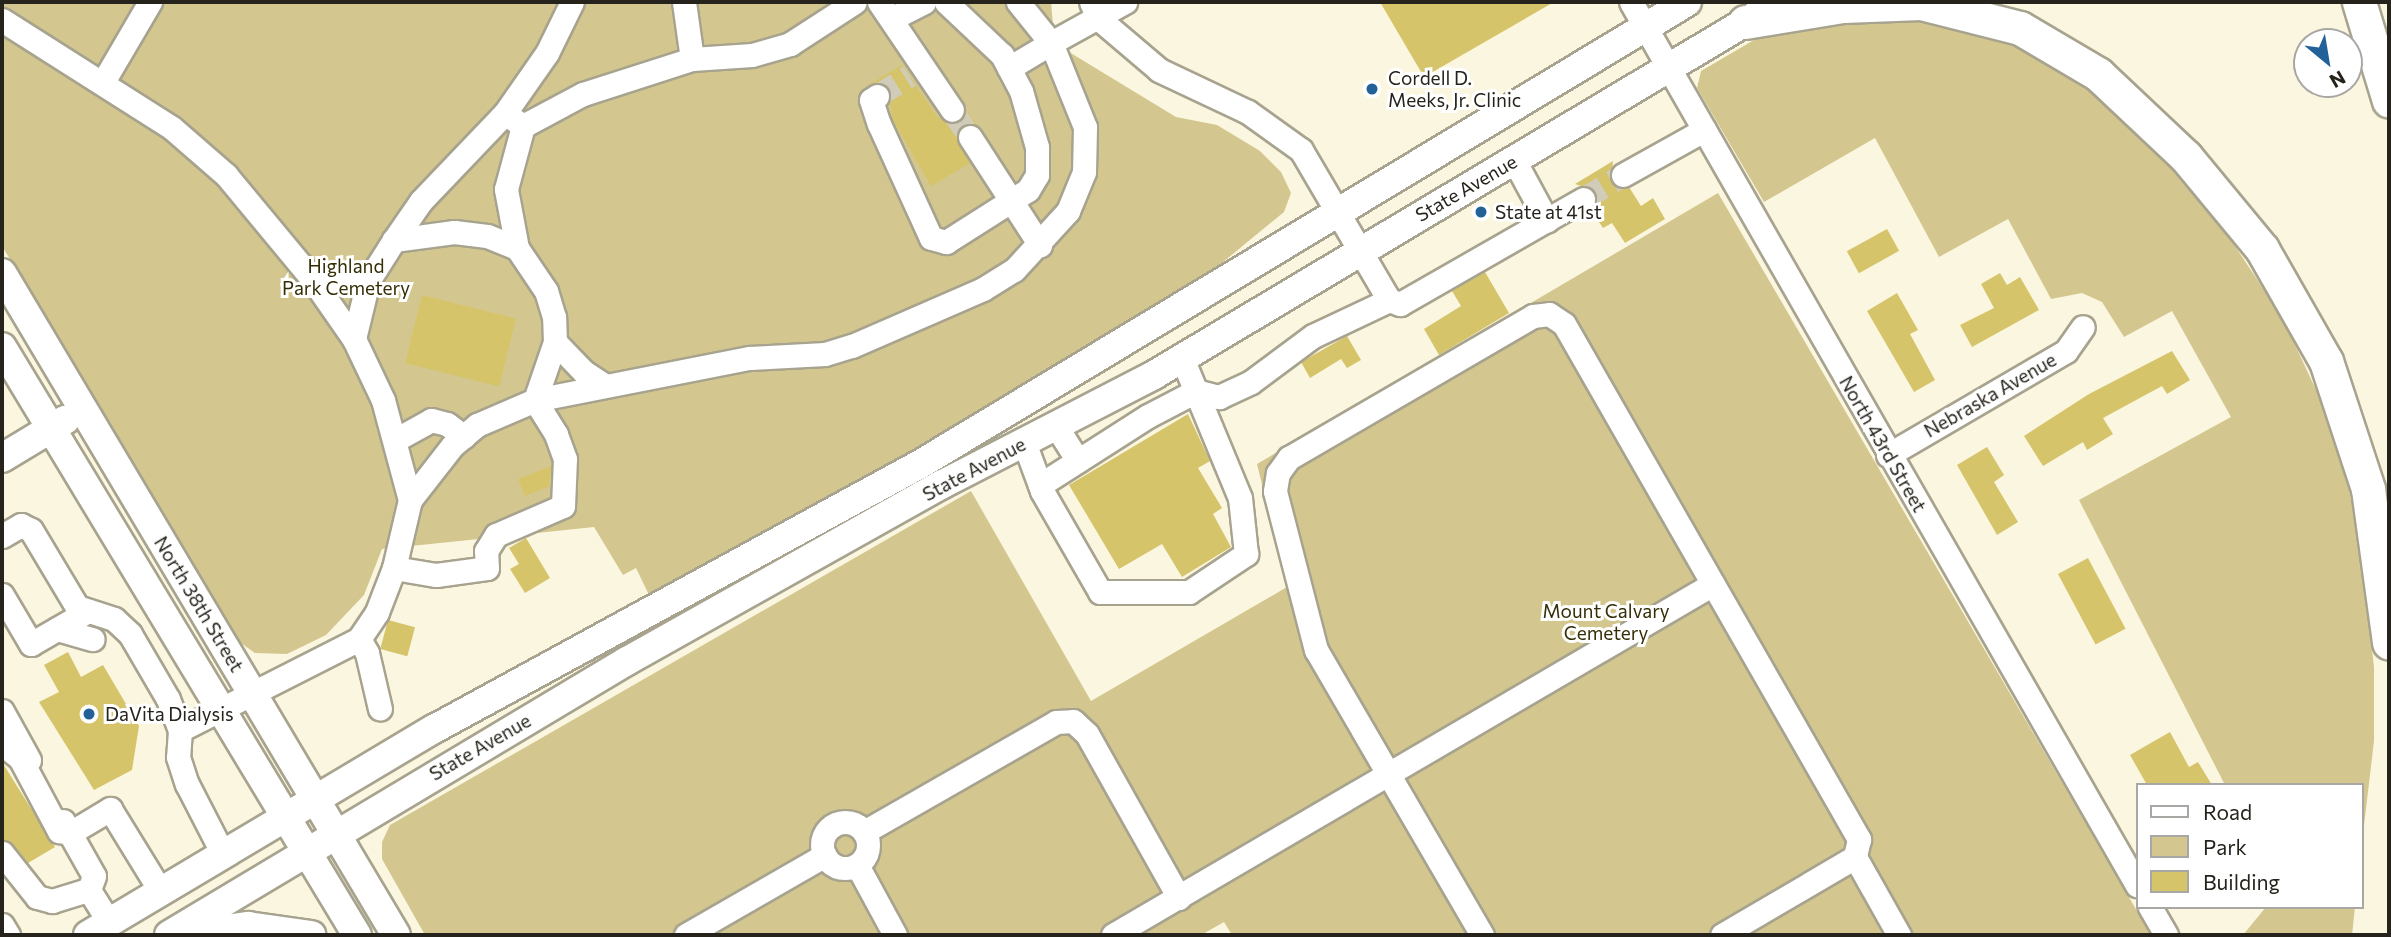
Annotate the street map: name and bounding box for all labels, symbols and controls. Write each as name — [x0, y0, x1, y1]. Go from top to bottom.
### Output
north arrow — [2293, 28, 2363, 98]
text: N — [2326, 66, 2350, 93]
place label: Cordell D. Meeks, Jr. Clinic — [1388, 67, 1521, 111]
marker: Cordell D. Meeks, Jr. Clinic — [1362, 79, 1382, 99]
street label: State Avenue — [1411, 150, 1521, 226]
place label: State at 41st — [1495, 201, 1602, 223]
marker: State at 41st — [1473, 204, 1489, 220]
park label: Highland Park Cemetery — [282, 255, 410, 299]
street label: Nebraska Avenue — [1920, 348, 2060, 442]
street label: North 43rd Street — [1835, 372, 1931, 516]
street label: State Avenue — [919, 432, 1029, 506]
street label: North 38th Street — [150, 532, 248, 676]
park label: Mount Calvary Cemetery — [1542, 600, 1670, 644]
place label: DaVita Dialysis — [105, 703, 234, 725]
marker: DaVita Dialysis — [79, 704, 99, 724]
street label: State Avenue — [425, 709, 535, 785]
legend — [2136, 783, 2363, 909]
text: Road — [2203, 799, 2252, 824]
text: Park — [2203, 834, 2247, 859]
text: Building — [2203, 869, 2280, 894]

